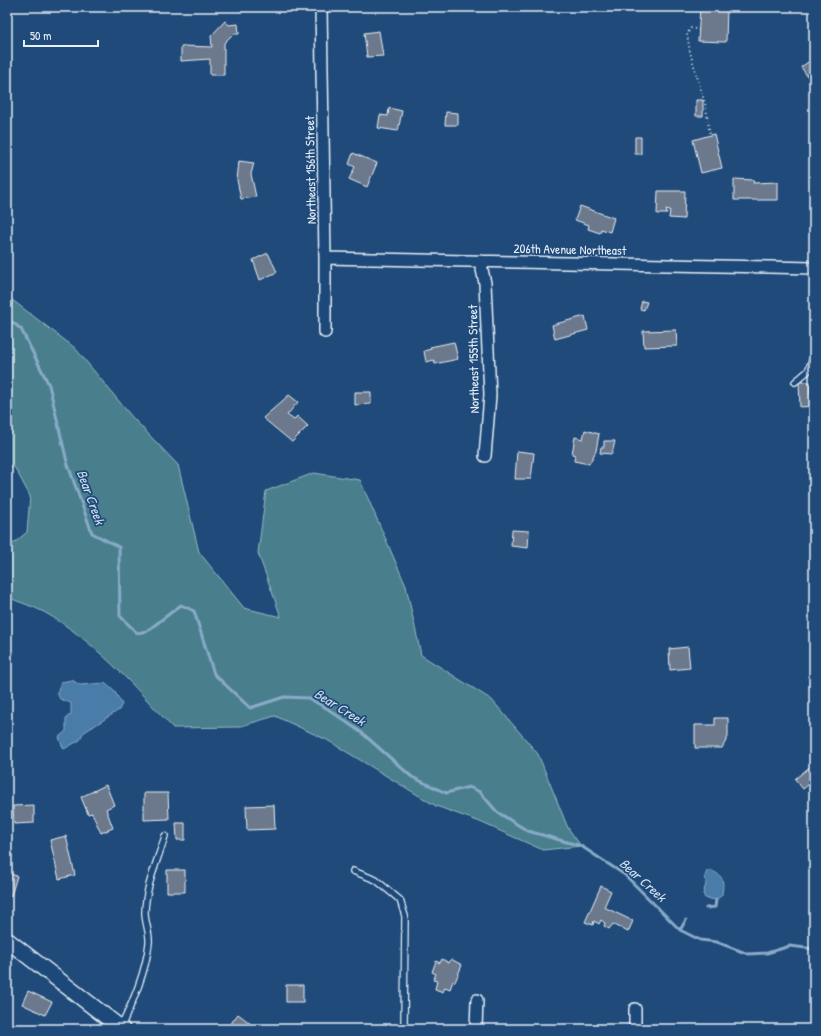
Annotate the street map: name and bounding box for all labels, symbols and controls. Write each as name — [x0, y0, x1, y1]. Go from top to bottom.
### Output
scale bar — [24, 22, 98, 48]
text: 50 m — [30, 27, 51, 44]
street label: Northeast 156th Street — [300, 115, 320, 224]
street label: 206th Avenue Northeast — [513, 239, 627, 259]
street label: Northeast 155th Street — [463, 304, 483, 414]
water label: Bear Creek — [73, 467, 111, 528]
water label: Bear Creek — [311, 683, 370, 730]
water label: Bear Creek — [616, 854, 672, 906]

